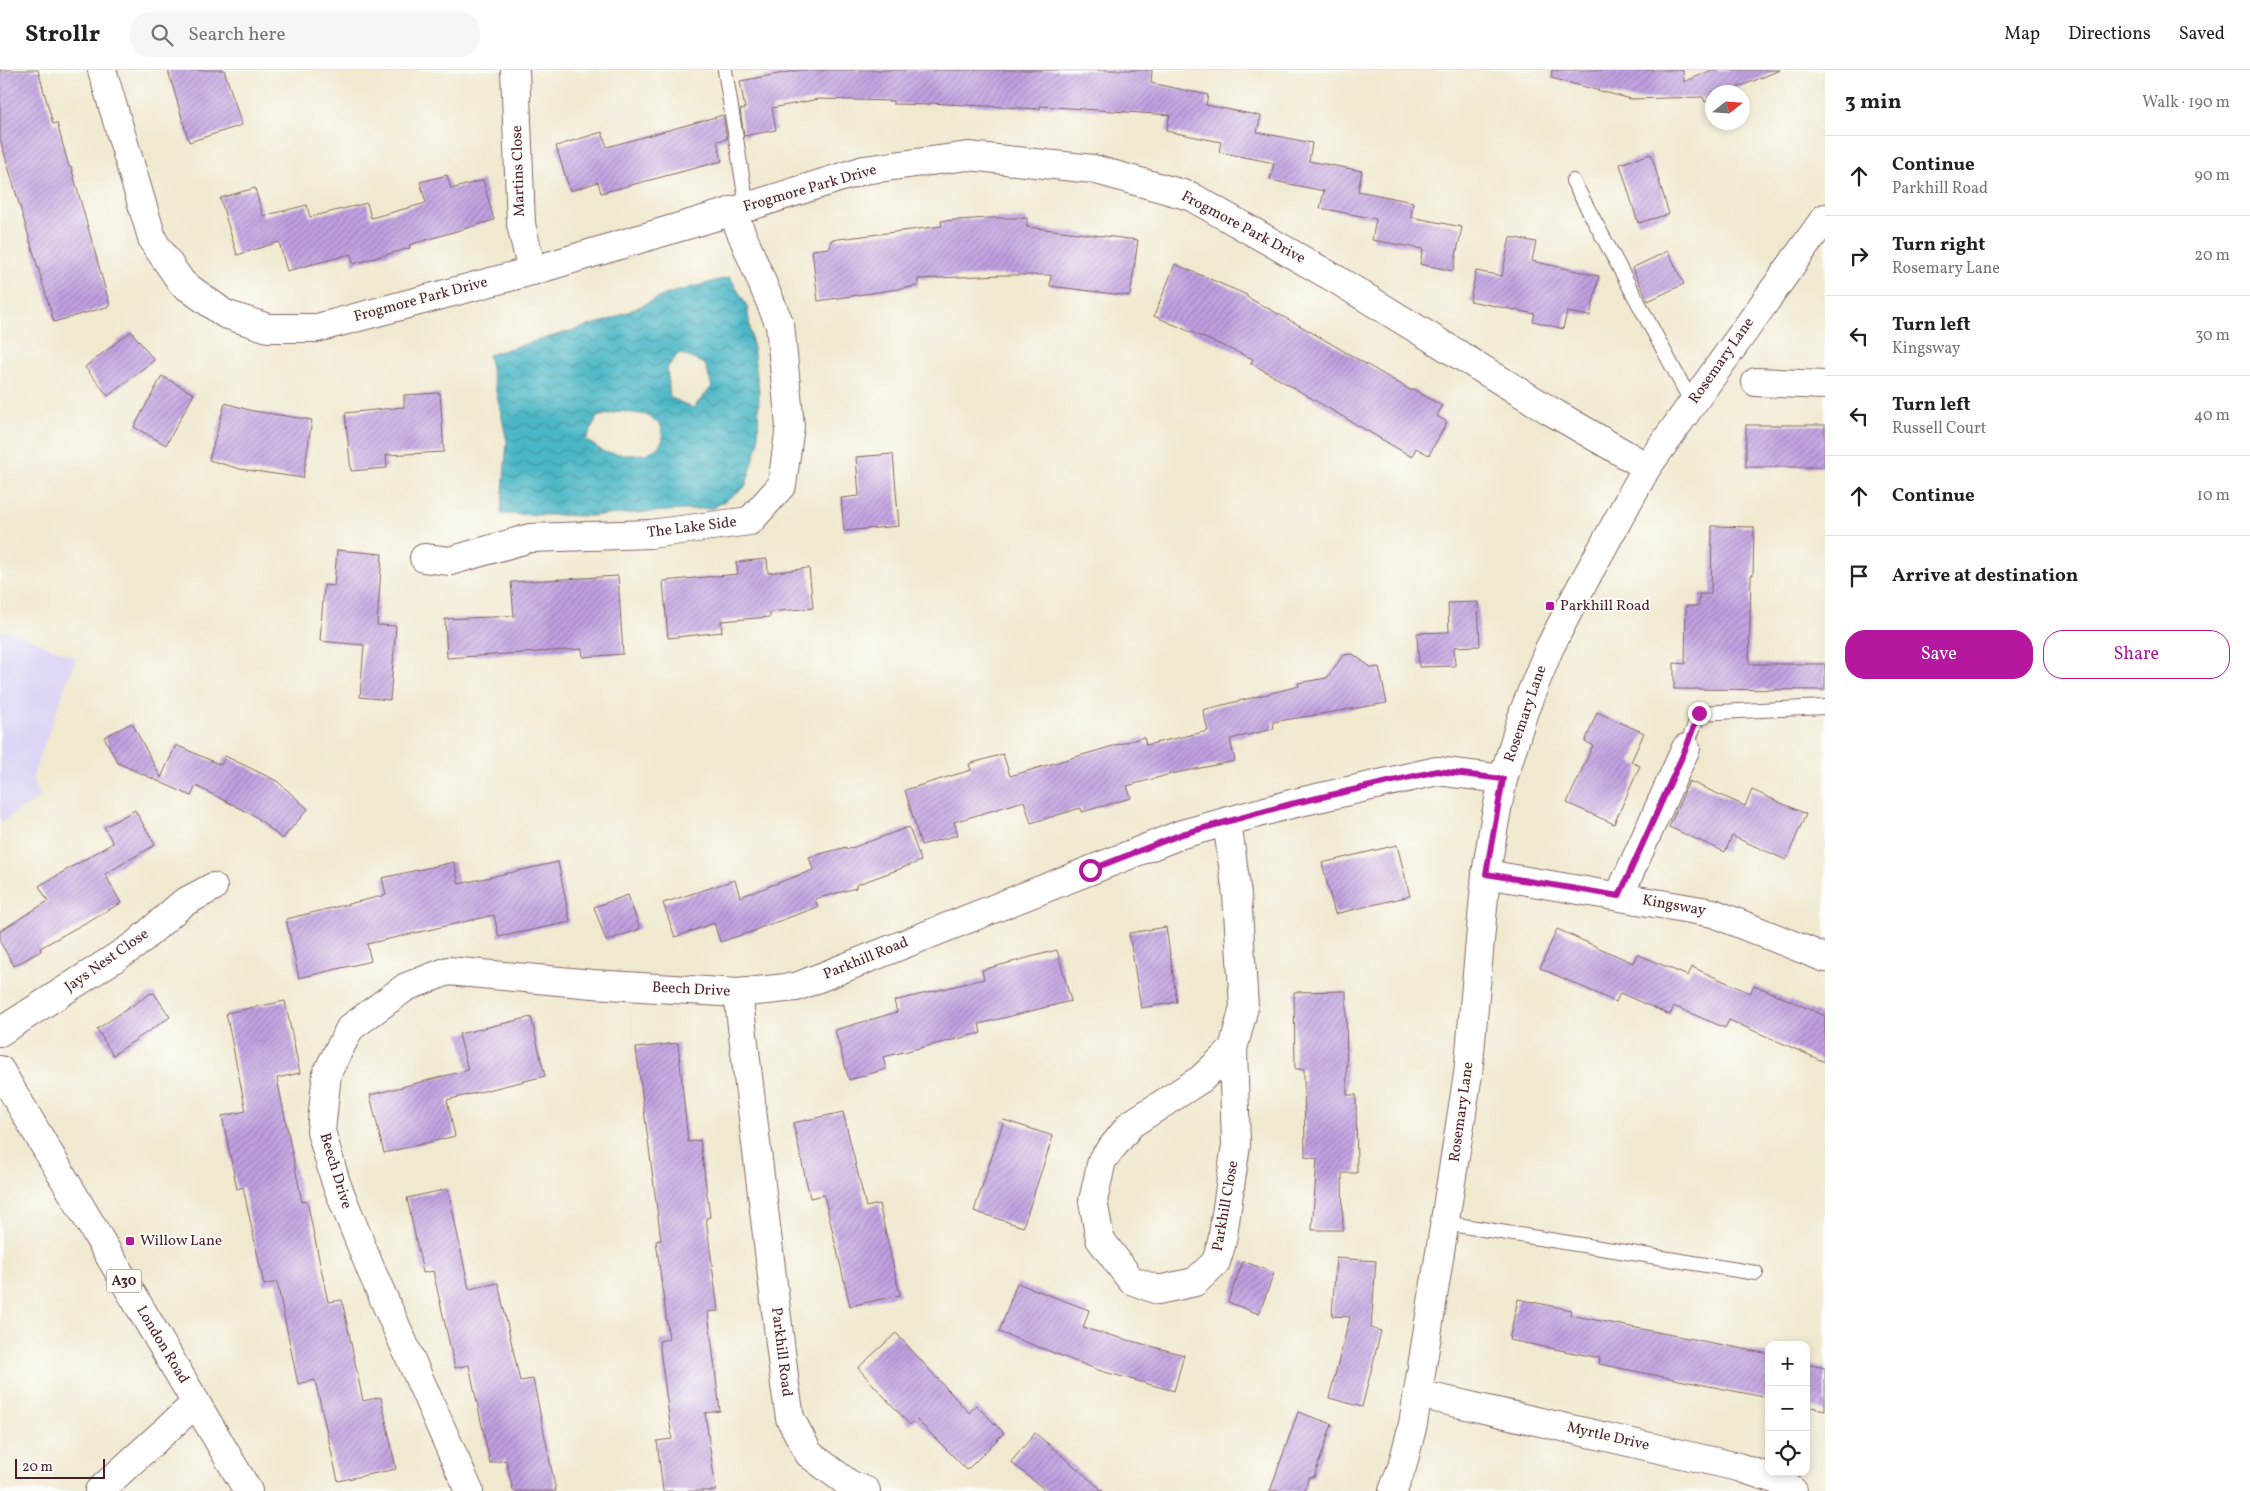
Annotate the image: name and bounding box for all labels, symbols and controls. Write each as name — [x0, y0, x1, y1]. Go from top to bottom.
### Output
search box — [130, 12, 480, 57]
text: Strollr — [25, 18, 100, 52]
icon: search — [148, 21, 176, 49]
text: Search here — [188, 22, 286, 48]
text: Map — [2004, 22, 2040, 47]
text: Directions — [2068, 22, 2151, 47]
text: Saved — [2179, 22, 2225, 47]
north arrow — [1705, 85, 1750, 130]
text: 3 min — [1845, 88, 1901, 117]
text: Walk · 190 m — [2142, 92, 2230, 114]
street label: Martins Close — [507, 125, 531, 217]
text: Continue — [1892, 152, 1975, 178]
street label: Frogmore Park Drive — [741, 160, 879, 218]
icon: ahead — [1845, 162, 1873, 190]
text: 90 m — [2194, 165, 2230, 187]
text: Parkhill Road — [1892, 178, 1988, 200]
street label: Frogmore Park Drive — [1177, 186, 1309, 270]
text: Turn right — [1892, 232, 1985, 258]
icon: right — [1845, 242, 1873, 270]
text: 20 m — [2195, 245, 2230, 267]
text: Rosemary Lane — [1892, 258, 2000, 280]
street label: Frogmore Park Drive — [352, 272, 490, 328]
text: Turn left — [1892, 312, 1971, 338]
street label: Rosemary Lane — [1684, 314, 1760, 408]
icon: left — [1845, 322, 1873, 350]
text: 30 m — [2195, 325, 2230, 347]
text: Kingsway — [1892, 338, 1960, 360]
text: Turn left — [1892, 392, 1971, 418]
icon: left — [1845, 402, 1873, 430]
text: 40 m — [2194, 405, 2230, 427]
text: Russell Court — [1892, 418, 1986, 440]
icon: ahead — [1845, 482, 1873, 510]
text: Continue — [1892, 483, 1975, 509]
text: 10 m — [2197, 485, 2230, 507]
street label: The Lake Side — [646, 512, 738, 544]
icon: arrive — [1845, 562, 1873, 590]
text: Arrive at destination — [1892, 563, 2078, 589]
place label: Parkhill Road — [1560, 596, 1650, 617]
marker: Parkhill Road — [1544, 600, 1556, 612]
button: Save — [1845, 630, 2033, 679]
button: Share — [2043, 630, 2230, 679]
street label: Rosemary Lane — [1500, 663, 1552, 765]
route end — [1688, 702, 1711, 725]
route start — [1079, 859, 1102, 882]
street label: Kingsway — [1641, 890, 1707, 922]
street label: Jays Nest Close — [61, 924, 153, 998]
street label: Parkhill Road — [820, 932, 912, 986]
street label: Beech Drive — [651, 977, 731, 1003]
street label: Rosemary Lane — [1445, 1060, 1479, 1164]
street label: Beech Drive — [313, 1130, 357, 1212]
street label: Parkhill Close — [1208, 1159, 1244, 1253]
place label: Willow Lane — [140, 1231, 222, 1252]
marker: Willow Lane — [124, 1235, 136, 1247]
road number: A30 — [106, 1270, 142, 1292]
street label: London Road — [130, 1302, 194, 1388]
street label: Parkhill Road — [765, 1306, 797, 1398]
map controls — [1765, 1341, 1810, 1476]
button: + — [1765, 1341, 1810, 1386]
button: − — [1765, 1386, 1810, 1431]
street label: Myrtle Drive — [1565, 1417, 1651, 1457]
button: locate — [1765, 1431, 1810, 1476]
scale bar — [15, 1456, 105, 1479]
text: 20 m — [22, 1458, 53, 1477]

